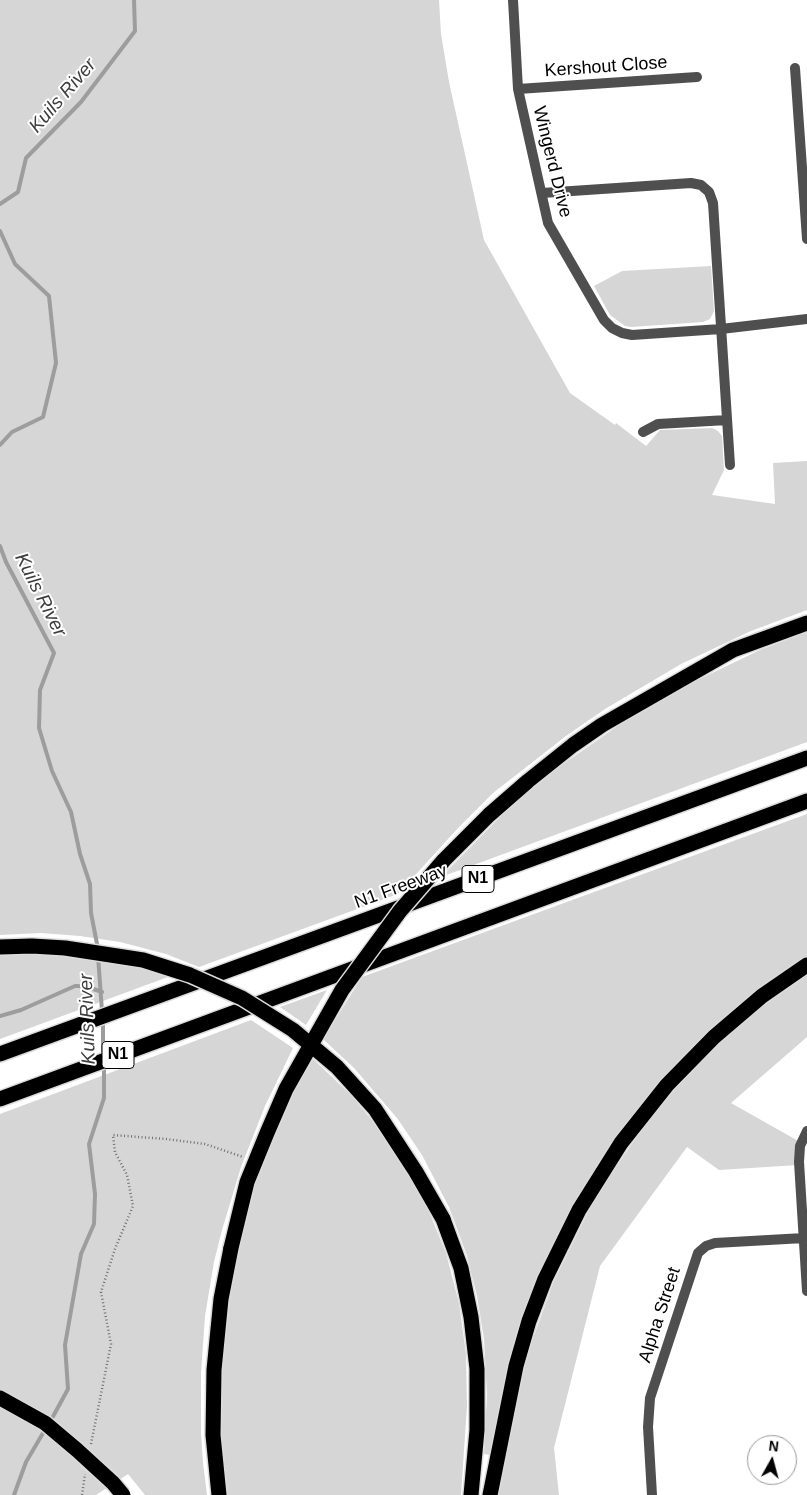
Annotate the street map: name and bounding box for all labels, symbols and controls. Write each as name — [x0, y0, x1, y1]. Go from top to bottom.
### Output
street label: Kershout Close — [544, 52, 668, 82]
water label: Kuils River — [25, 54, 101, 138]
street label: Wingerd Drive — [528, 104, 576, 220]
water label: Kuils River — [9, 549, 71, 641]
street label: N1 Freeway — [352, 860, 450, 914]
road number: N1 — [462, 866, 494, 892]
water label: Kuils River — [75, 973, 101, 1065]
road number: N1 — [102, 1042, 134, 1068]
street label: Alpha Street — [634, 1265, 686, 1365]
north arrow — [747, 1435, 797, 1485]
text: N — [768, 1438, 780, 1455]

